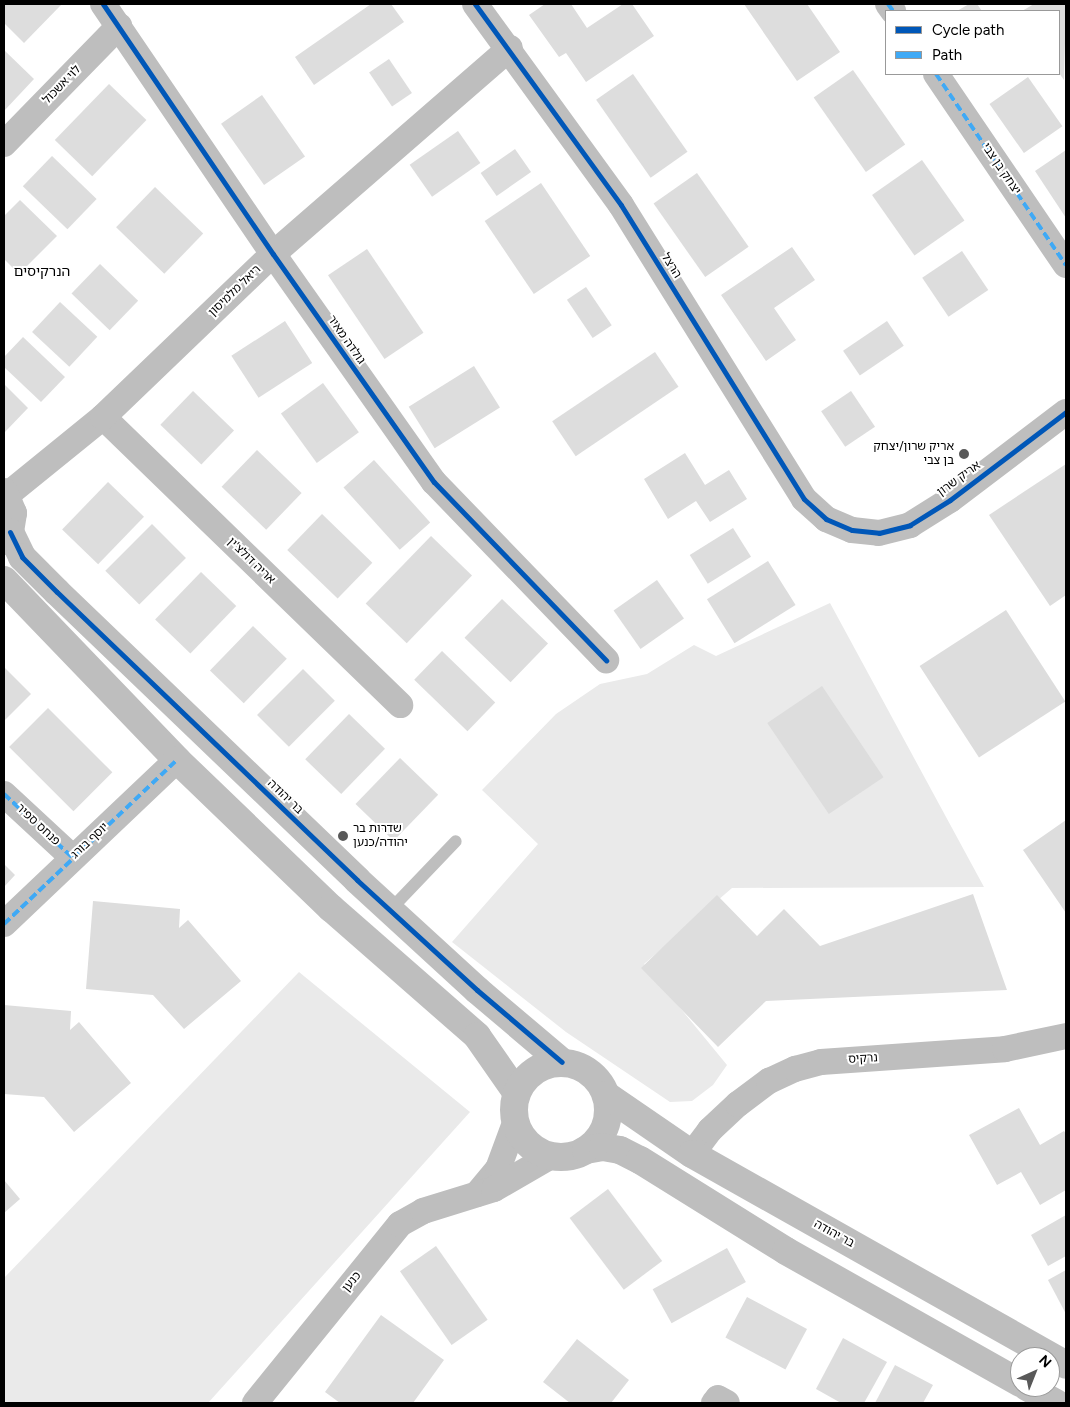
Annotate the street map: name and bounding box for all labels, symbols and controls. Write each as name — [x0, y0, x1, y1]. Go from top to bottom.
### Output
legend — [885, 10, 1060, 75]
text: Cycle path — [932, 21, 1004, 39]
text: Path — [932, 46, 962, 64]
street label: לוי אשכול — [40, 63, 84, 107]
street label: יצחק בן צבי — [978, 140, 1024, 198]
street label: הרצל — [658, 251, 684, 281]
street label: ריאל מלמיסון — [206, 262, 264, 320]
district label: הנרקיסים — [14, 264, 70, 280]
street label: גולדה מאיר — [324, 313, 368, 367]
place label: אריק שרון/יצחק בן צבי — [873, 440, 954, 468]
marker: אריק שרון/יצחק בן צבי — [958, 448, 970, 460]
street label: אריק שרון — [934, 458, 984, 500]
street label: אריה דולצ'ין — [224, 535, 278, 587]
street label: בר יהודה — [264, 777, 306, 817]
street label: פנחס ספיר — [13, 801, 63, 849]
street label: יוסף בורג — [68, 820, 112, 862]
place label: שדרות בר יהודה/כנען — [353, 822, 408, 850]
marker: שדרות בר יהודה/כנען — [337, 830, 349, 842]
street label: נרקיס — [848, 1051, 878, 1067]
street label: בר יהודה — [811, 1217, 857, 1251]
street label: כנען — [340, 1269, 364, 1295]
north arrow — [1010, 1347, 1060, 1397]
text: N — [1035, 1352, 1055, 1371]

